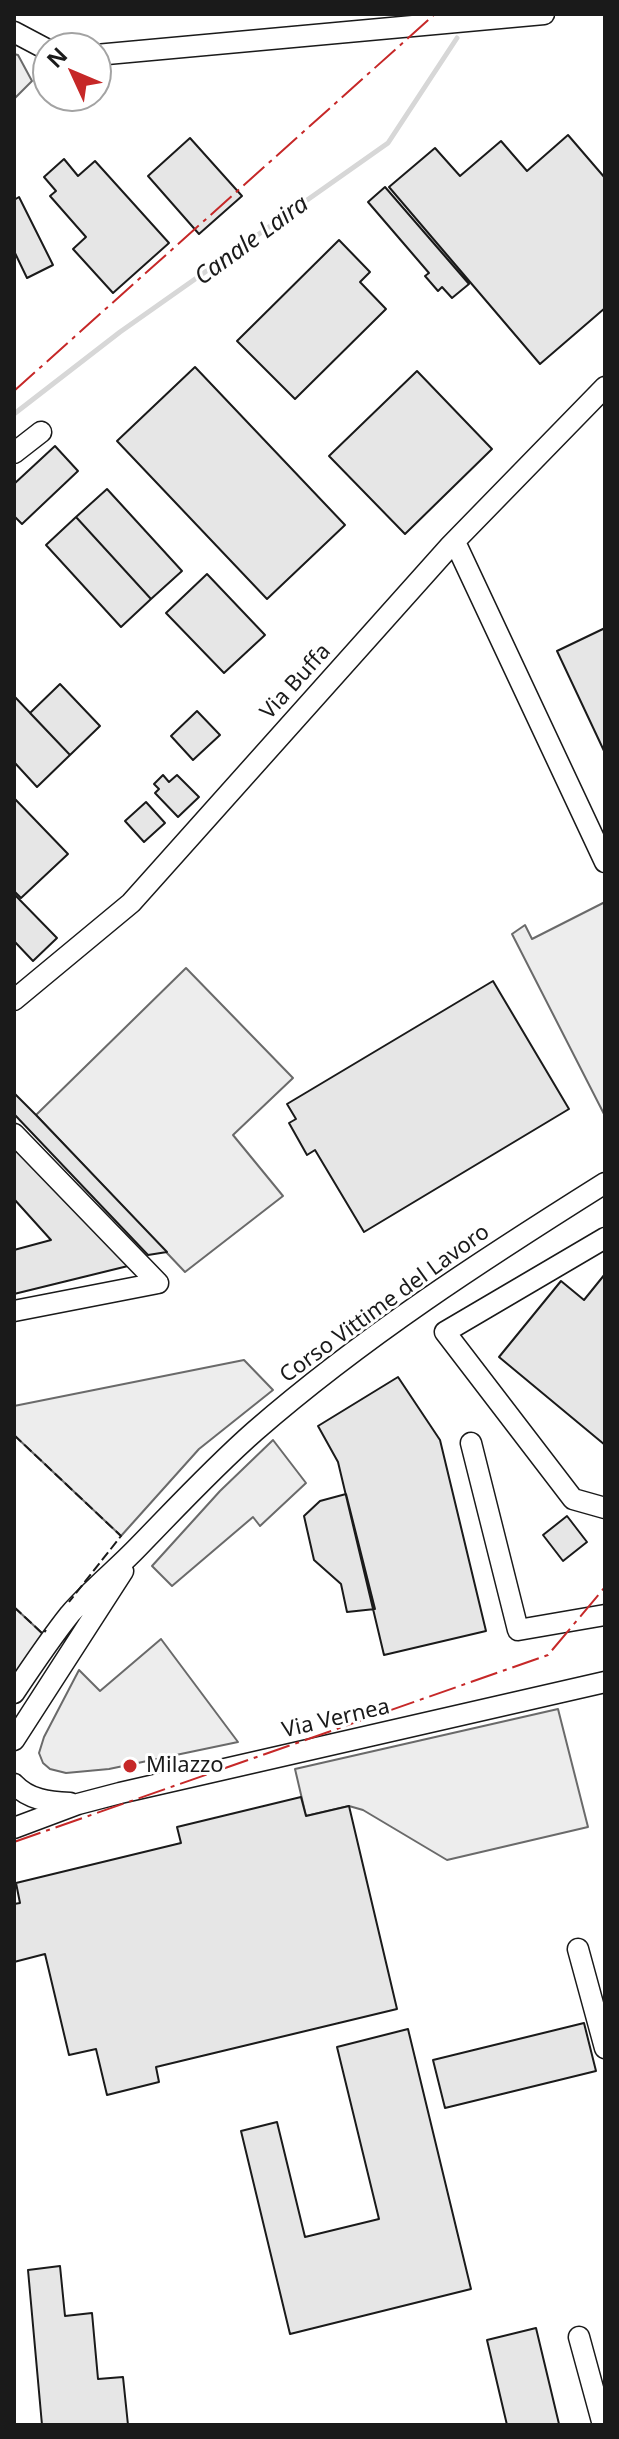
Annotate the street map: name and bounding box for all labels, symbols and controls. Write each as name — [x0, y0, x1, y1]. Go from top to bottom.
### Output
north arrow — [32, 32, 112, 112]
text: N — [39, 40, 73, 74]
water label: Canale Laira — [189, 190, 315, 292]
street label: Via Buffa — [255, 639, 337, 725]
street label: Corso Vittime del Lavoro — [275, 1219, 495, 1389]
street label: Via Vernea — [280, 1694, 392, 1744]
place label: Milazzo — [146, 1753, 224, 1779]
marker: Milazzo — [121, 1757, 139, 1775]

